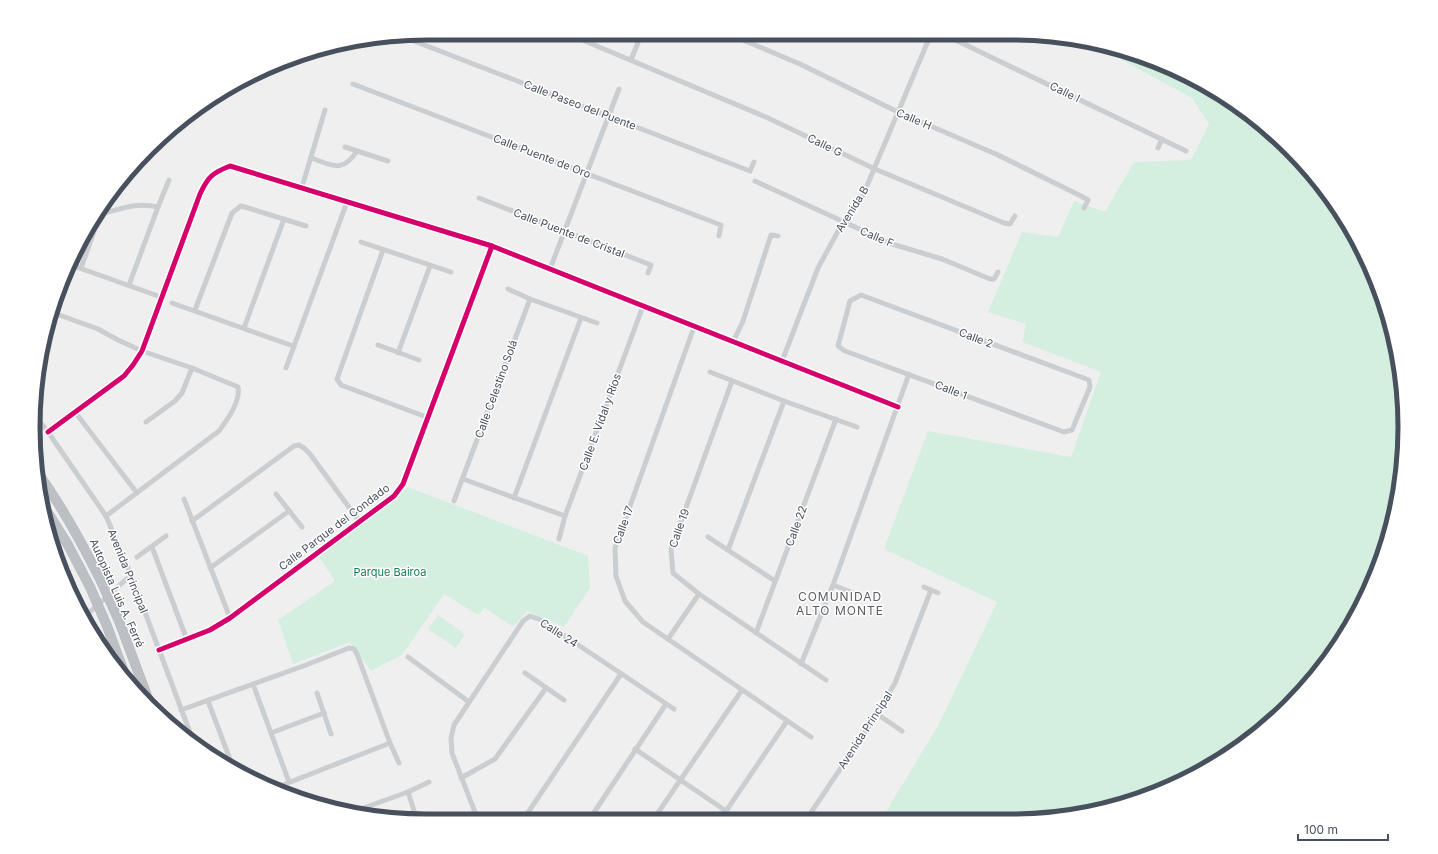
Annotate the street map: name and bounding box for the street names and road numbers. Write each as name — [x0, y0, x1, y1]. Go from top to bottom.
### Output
street label: Calle Paseo del Puente — [522, 77, 638, 133]
street label: Calle I — [1048, 79, 1082, 105]
street label: Calle H — [894, 105, 934, 133]
street label: Calle Puente de Oro — [491, 131, 593, 181]
street label: Calle G — [805, 131, 845, 159]
street label: Avenida B — [832, 183, 872, 235]
street label: Calle Puente de Cristal — [511, 205, 627, 261]
street label: Calle F — [858, 224, 896, 250]
street label: Calle 2 — [957, 325, 995, 351]
street label: Calle Celestino Solá — [472, 338, 520, 440]
street label: Calle E. Vidal y Ríos — [576, 371, 624, 472]
street label: Calle 1 — [933, 377, 969, 403]
street label: Calle Parque del Condado — [276, 480, 393, 573]
street label: Calle 17 — [610, 504, 636, 546]
street label: Calle 22 — [782, 504, 810, 548]
street label: Calle 19 — [666, 506, 692, 549]
street label: Avenida Principal — [105, 527, 151, 615]
street label: Autopista Luis A. Ferré — [87, 536, 147, 650]
street label: Calle 24 — [537, 616, 581, 650]
street label: Avenida Principal — [835, 689, 895, 771]

